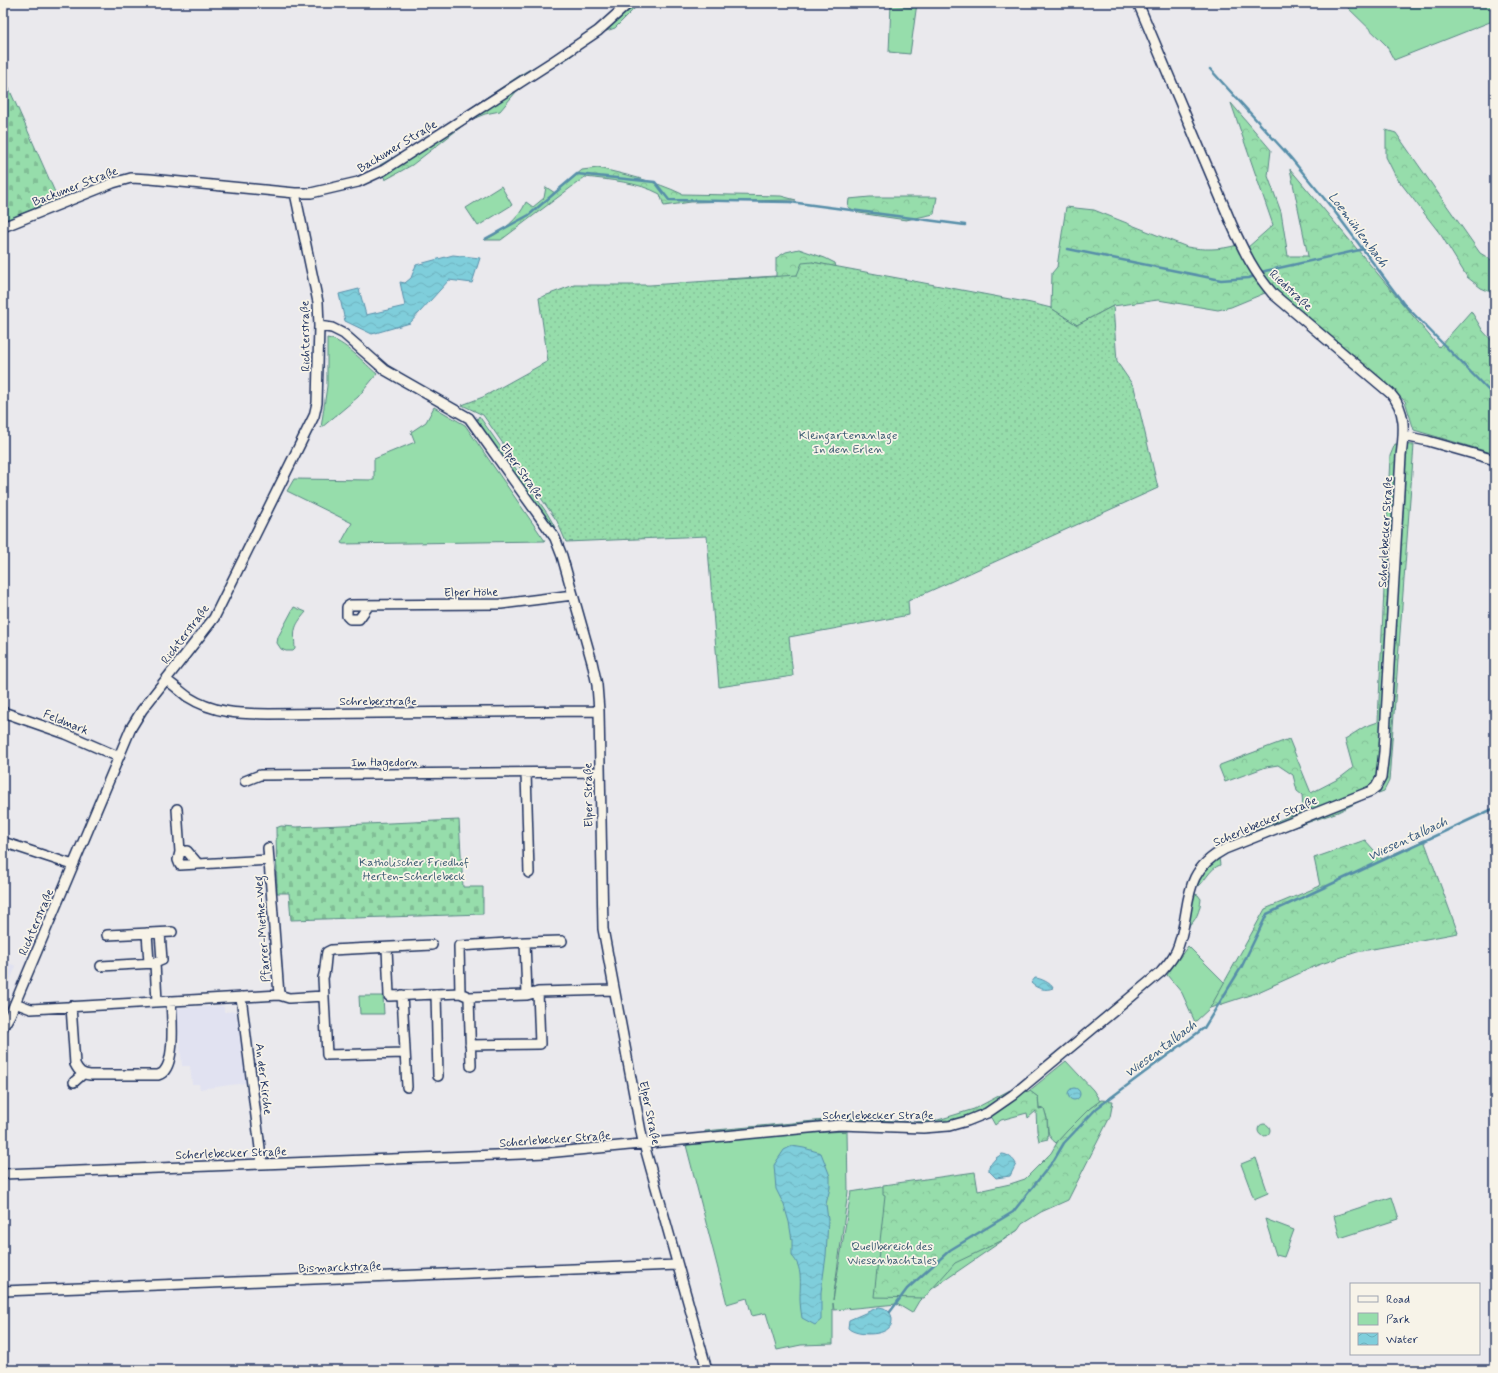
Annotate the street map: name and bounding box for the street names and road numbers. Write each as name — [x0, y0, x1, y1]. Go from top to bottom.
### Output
street label: Backumer Straße — [355, 117, 440, 177]
street label: Backumer Straße — [30, 163, 120, 211]
street label: Riedstraße — [1265, 267, 1315, 315]
street label: Richterstraße — [297, 300, 315, 372]
street label: Elper Straße — [496, 440, 546, 503]
street label: Scherlebecker Straße — [1375, 476, 1397, 588]
street label: Elper Höhe — [444, 585, 498, 601]
street label: Richterstraße — [158, 601, 214, 668]
street label: Schreberstraße — [339, 694, 417, 710]
street label: Feldmark — [41, 707, 91, 739]
street label: Im Hagedorn — [351, 755, 420, 771]
street label: Elper Straße — [580, 762, 598, 828]
street label: Scherlebecker Straße — [1211, 793, 1320, 851]
street label: Pfarrer-Miethe-Weg — [251, 875, 276, 983]
street label: Richterstraße — [16, 886, 58, 958]
street label: An der Kirche — [251, 1043, 275, 1116]
street label: Elper Straße — [634, 1080, 664, 1147]
street label: Scherlebecker Straße — [822, 1108, 934, 1124]
street label: Scherlebecker Straße — [499, 1128, 611, 1152]
street label: Scherlebecker Straße — [175, 1144, 287, 1164]
street label: Bismarckstraße — [298, 1259, 382, 1277]

